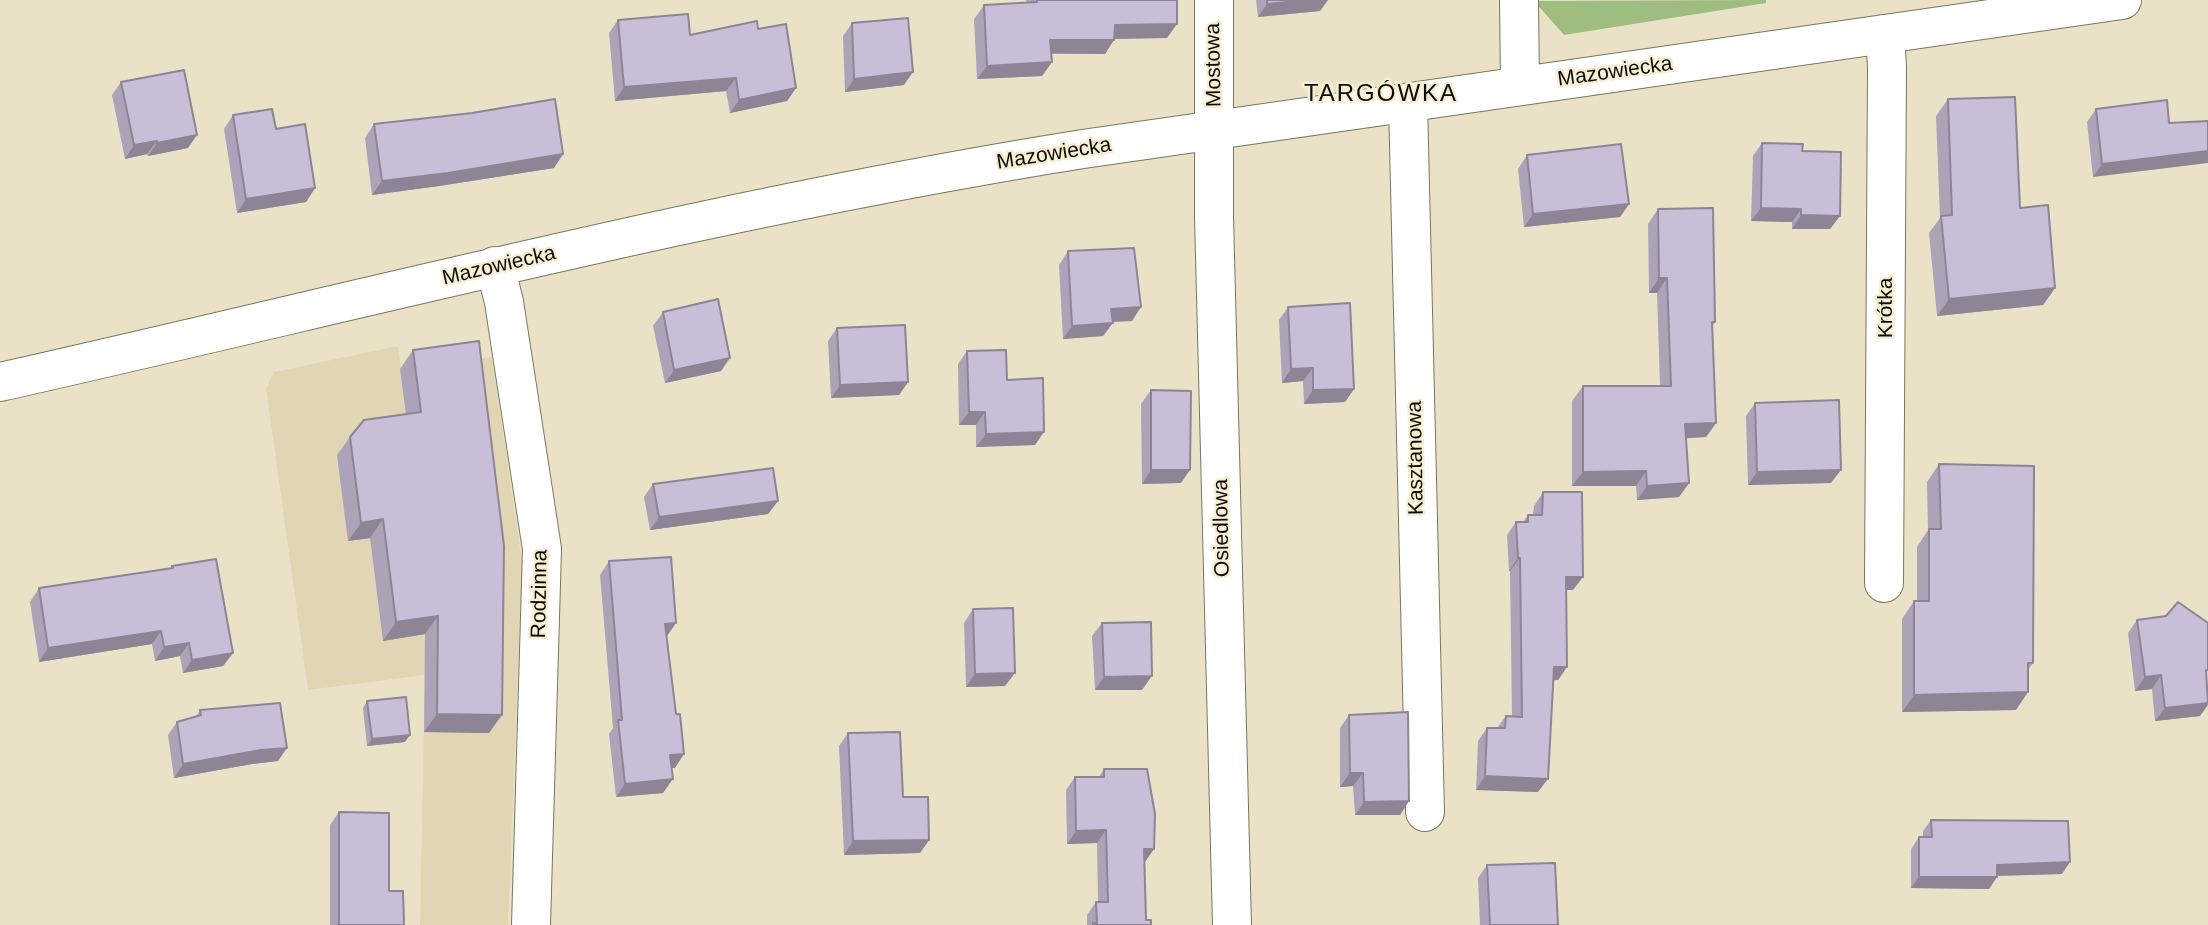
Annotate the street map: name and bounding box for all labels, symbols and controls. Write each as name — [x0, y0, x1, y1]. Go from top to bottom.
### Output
street label: Mostowa — [1201, 23, 1227, 107]
street label: Mazowiecka — [1556, 51, 1674, 93]
district label: TARGÓWKA — [1305, 80, 1457, 108]
street label: Mazowiecka — [995, 133, 1113, 175]
street label: Mazowiecka — [440, 241, 558, 291]
street label: Krótka — [1873, 278, 1899, 338]
street label: Kasztanowa — [1402, 401, 1430, 515]
street label: Osiedlowa — [1209, 479, 1235, 577]
street label: Rodzinna — [527, 549, 553, 639]

